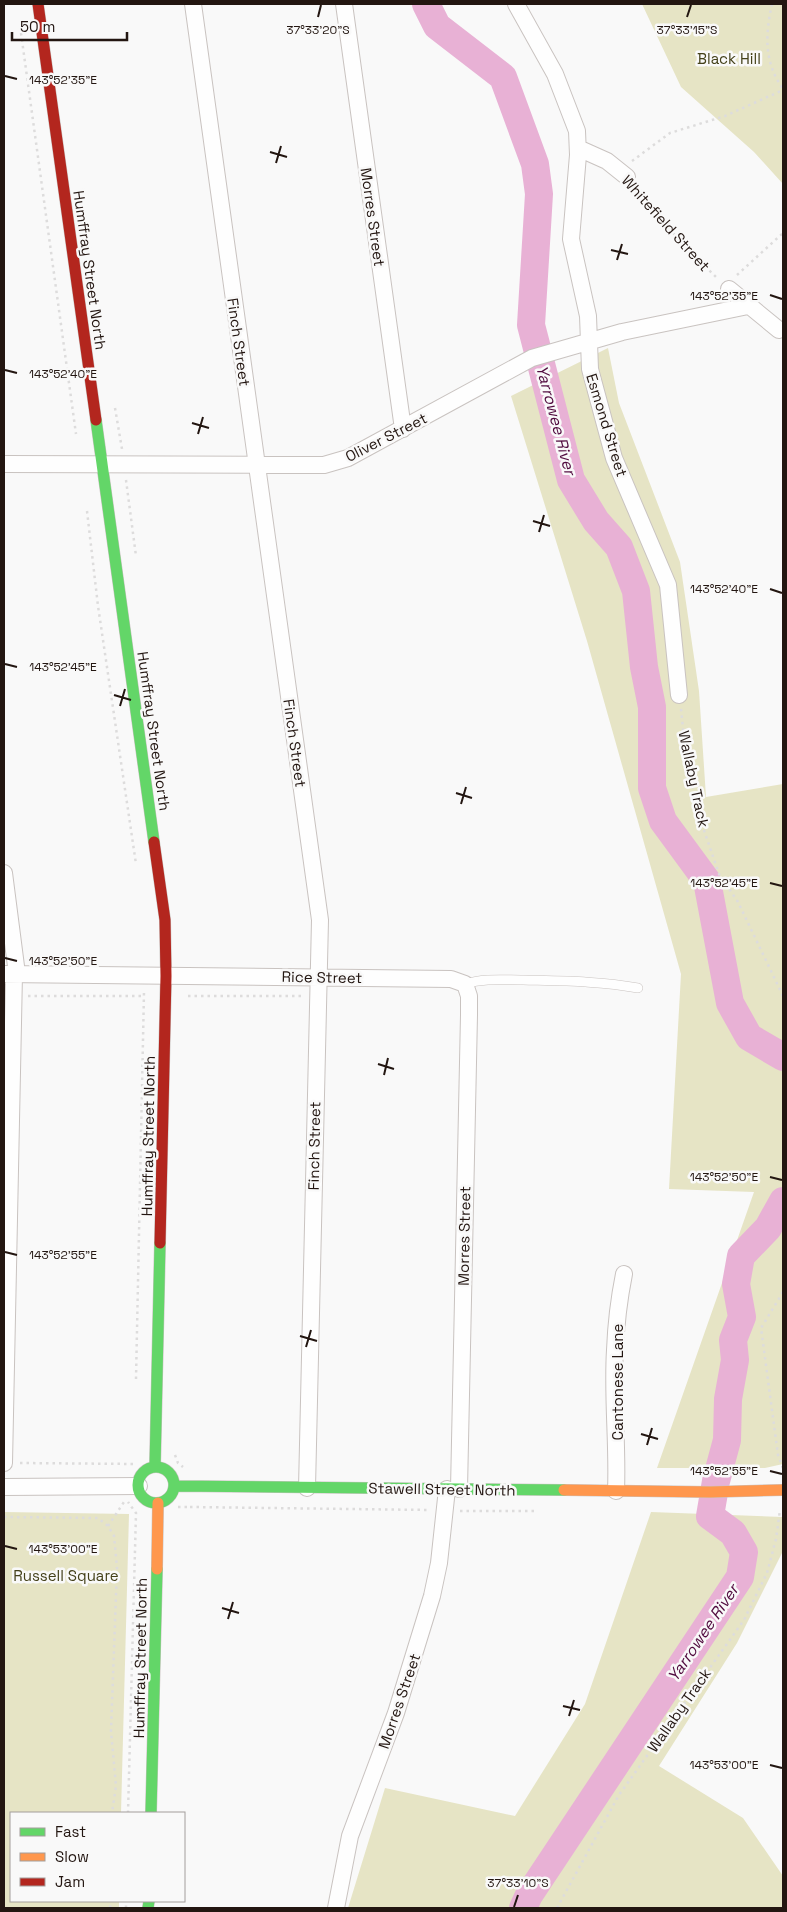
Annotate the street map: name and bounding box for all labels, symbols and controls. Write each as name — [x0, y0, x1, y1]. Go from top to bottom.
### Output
scale bar — [12, 10, 128, 42]
text: 50 m — [20, 17, 55, 36]
text: 37°33'20"S — [286, 22, 350, 38]
text: 37°33'15"S — [657, 22, 717, 38]
park label: Black Hill — [697, 49, 761, 68]
text: 143°52'35"E — [29, 72, 97, 88]
street label: Morres Street — [357, 166, 389, 268]
street label: Whitefield Street — [618, 171, 714, 275]
street label: Humffray Street North — [69, 189, 111, 351]
text: 143°52'35"E — [690, 288, 758, 304]
street label: Finch Street — [223, 297, 255, 387]
water label: Yarrowee River — [531, 363, 581, 479]
text: 143°52'40"E — [29, 366, 97, 382]
street label: Esmond Street — [582, 371, 632, 479]
street label: Oliver Street — [342, 408, 430, 466]
text: 143°52'40"E — [690, 581, 758, 597]
street label: Humffray Street North — [133, 650, 175, 812]
text: 143°52'45"E — [29, 659, 97, 675]
street label: Finch Street — [279, 698, 311, 788]
street label: Wallaby Track — [674, 729, 714, 829]
text: 143°52'45"E — [690, 875, 758, 891]
text: 143°52'50"E — [29, 953, 97, 969]
street label: Rice Street — [281, 967, 363, 987]
street label: Humffray Street North — [137, 1055, 159, 1217]
street label: Finch Street — [304, 1101, 324, 1191]
text: 143°52'50"E — [690, 1169, 758, 1185]
street label: Morres Street — [454, 1186, 474, 1286]
text: 143°52'55"E — [29, 1247, 97, 1263]
street label: Cantonese Lane — [608, 1324, 627, 1440]
text: 143°52'55"E — [690, 1463, 758, 1479]
street label: Stawell Street North — [368, 1478, 516, 1500]
text: 143°53'00"E — [28, 1541, 98, 1557]
park label: Russell Square — [13, 1566, 119, 1585]
street label: Humffray Street North — [129, 1577, 151, 1739]
water label: Yarrowee River — [663, 1579, 744, 1686]
street label: Morres Street — [374, 1651, 424, 1751]
street label: Wallaby Track — [643, 1664, 715, 1756]
text: 143°53'00"E — [689, 1757, 759, 1773]
legend — [10, 1812, 185, 1902]
text: Fast — [55, 1822, 86, 1841]
text: Slow — [55, 1847, 89, 1866]
text: Jam — [55, 1872, 85, 1891]
text: 37°33'10"S — [487, 1875, 549, 1891]

